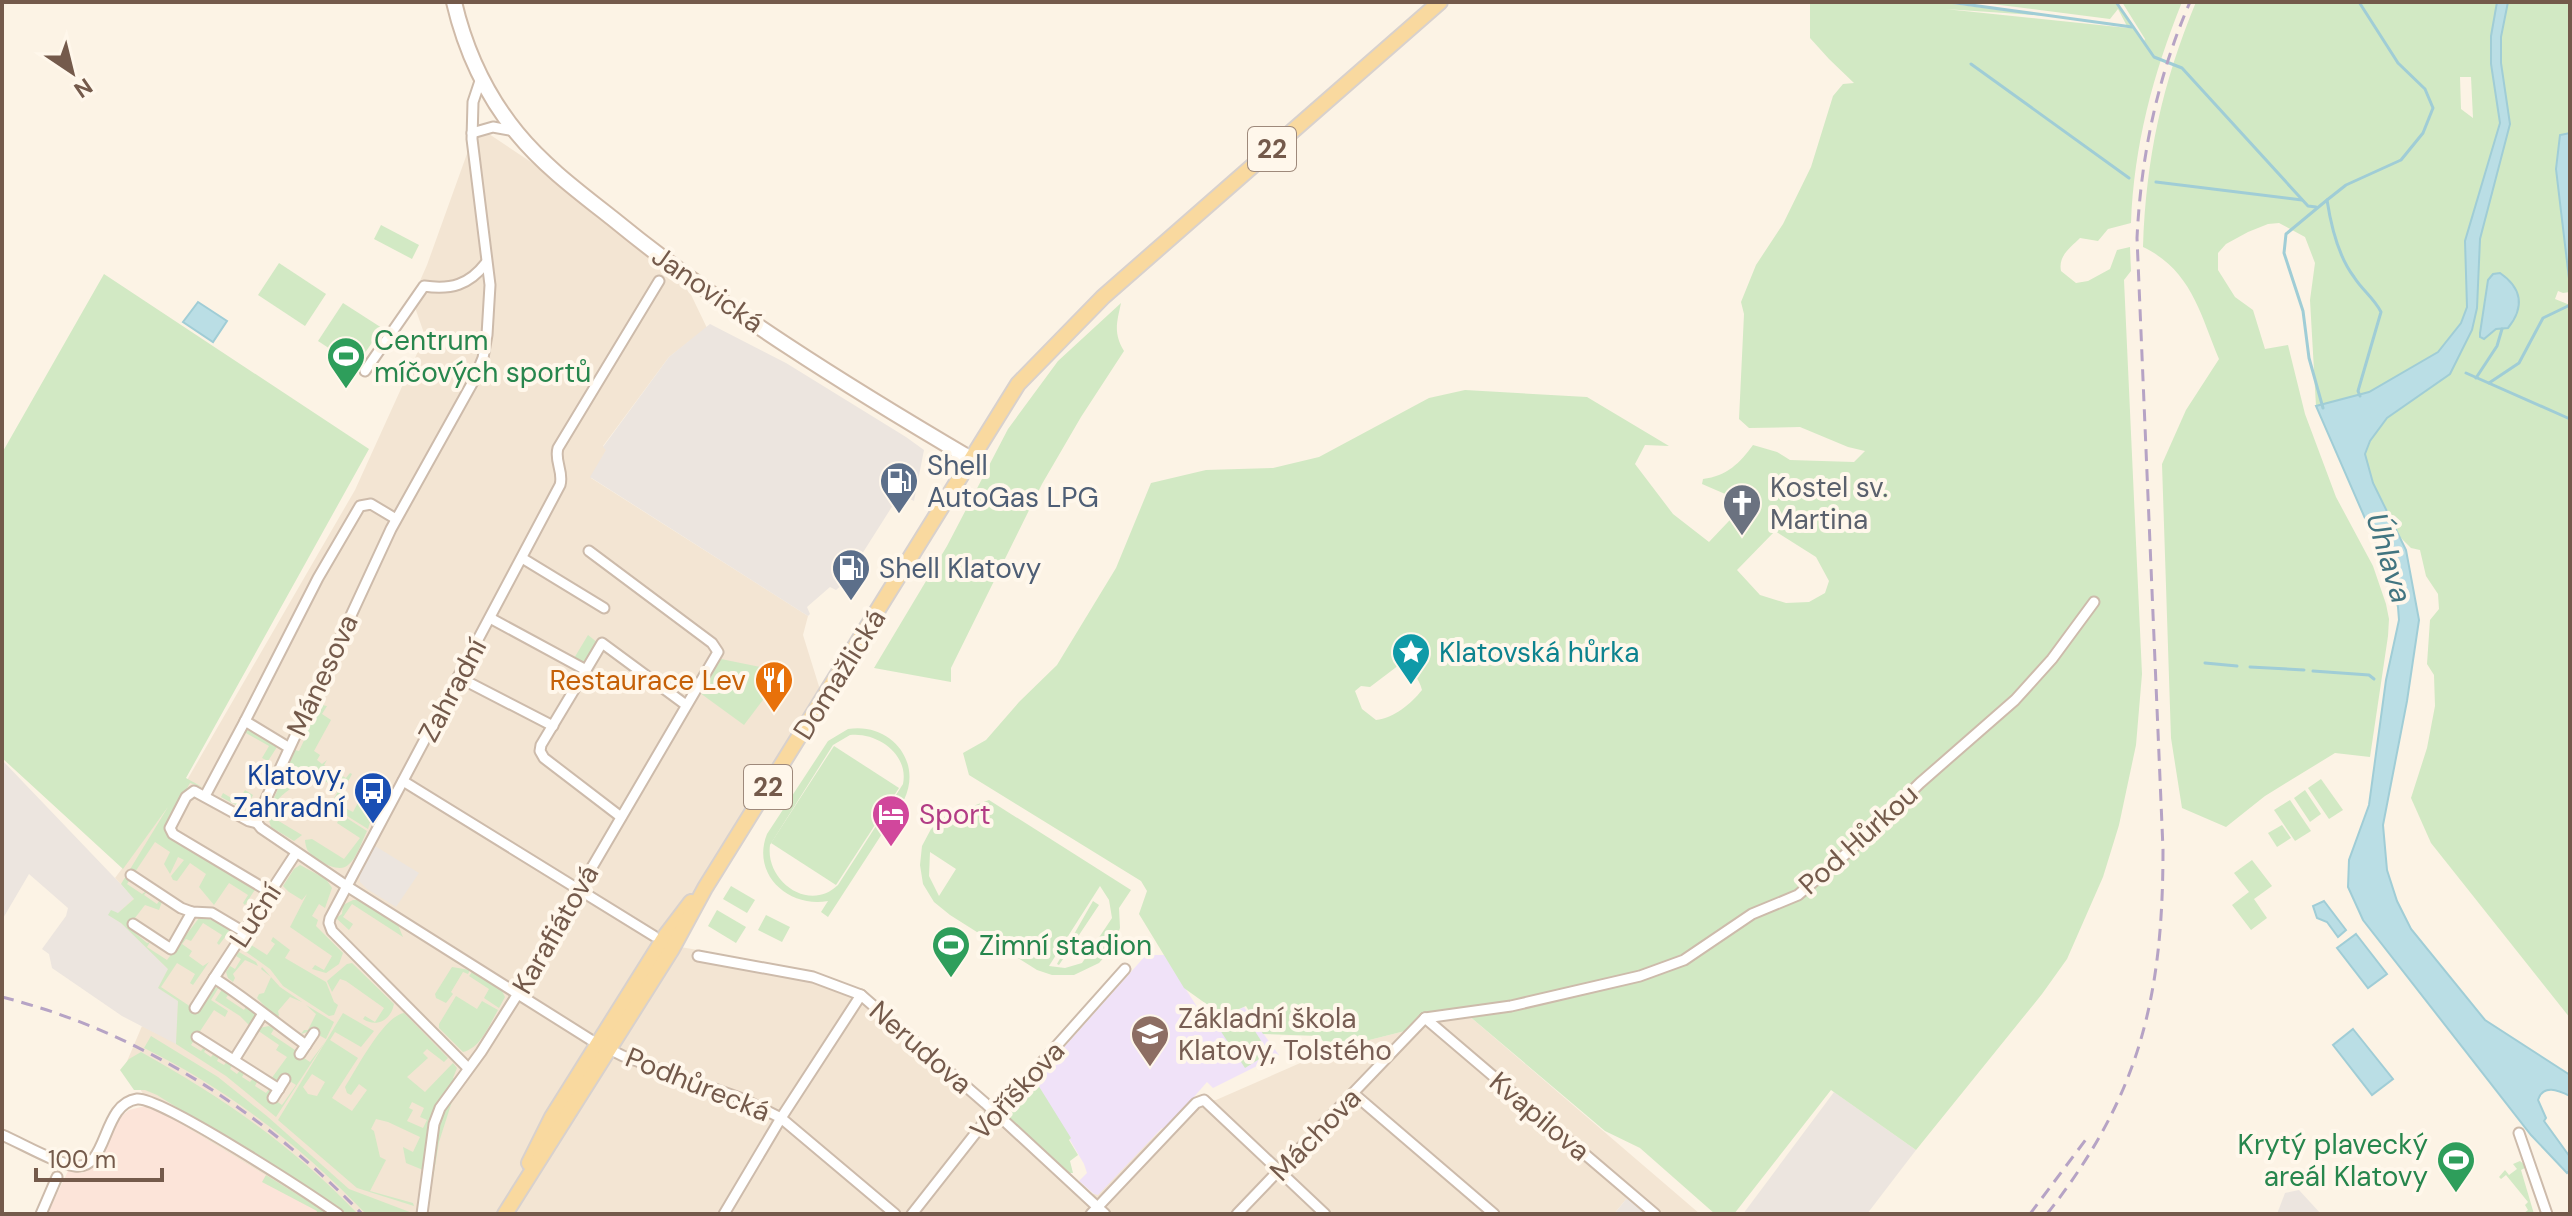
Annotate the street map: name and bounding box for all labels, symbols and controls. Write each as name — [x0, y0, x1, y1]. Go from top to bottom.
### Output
north arrow — [32, 32, 112, 112]
text: N — [68, 71, 98, 104]
road number: 22 — [1248, 127, 1296, 171]
street label: Janovická — [645, 238, 771, 341]
place label: Centrum míčových sportů — [374, 322, 591, 391]
sports icon: Centrum míčových sportů — [325, 335, 367, 390]
place label: Shell AutoGas LPG — [927, 447, 1099, 516]
fuel station icon: Shell AutoGas LPG — [878, 460, 920, 515]
place label: Kostel sv. Martina — [1770, 469, 1888, 538]
church icon: Kostel sv. Martina — [1721, 482, 1763, 537]
water label: Úhlava — [2357, 508, 2422, 608]
fuel station icon: Shell Klatovy — [830, 547, 872, 602]
place label: Shell Klatovy — [879, 550, 1041, 587]
street label: Domažlická — [785, 602, 894, 746]
street label: Mánesova — [278, 608, 367, 742]
street label: Zahradní — [410, 631, 495, 748]
place icon: Klatovská hůrka — [1390, 631, 1432, 686]
place label: Klatovská hůrka — [1439, 634, 1639, 671]
restaurant icon: Restaurace Lev — [753, 659, 795, 714]
place label: Restaurace Lev — [549, 662, 746, 699]
place label: Klatovy, Zahradní — [233, 757, 346, 826]
road number: 22 — [744, 765, 792, 809]
bus stop icon: Klatovy, Zahradní — [352, 770, 394, 825]
street label: Pod Hůrkou — [1791, 776, 1926, 903]
hotel icon: Sport — [870, 793, 912, 848]
place label: Sport — [919, 796, 991, 833]
street label: Karafiátová — [504, 858, 607, 1000]
street label: Luční — [221, 876, 290, 954]
sports icon: Zimní stadion — [930, 924, 972, 979]
place label: Zimní stadion — [979, 927, 1152, 964]
street label: Nerudova — [862, 993, 980, 1102]
place label: Základní škola Klatovy, Tolstého — [1178, 1000, 1392, 1069]
school or university icon: Základní škola Klatovy, Tolstého — [1129, 1013, 1171, 1068]
street label: Voříškova — [962, 1033, 1073, 1148]
street label: Podhůrecká — [620, 1039, 776, 1130]
street label: Kvapilova — [1482, 1063, 1598, 1169]
street label: Máchova — [1262, 1080, 1369, 1189]
place label: Krytý plavecký areál Klatovy — [2238, 1126, 2428, 1195]
scale bar — [36, 1132, 162, 1182]
sports icon: Krytý plavecký areál Klatovy — [2435, 1139, 2477, 1194]
text: 100 m — [48, 1144, 116, 1175]

